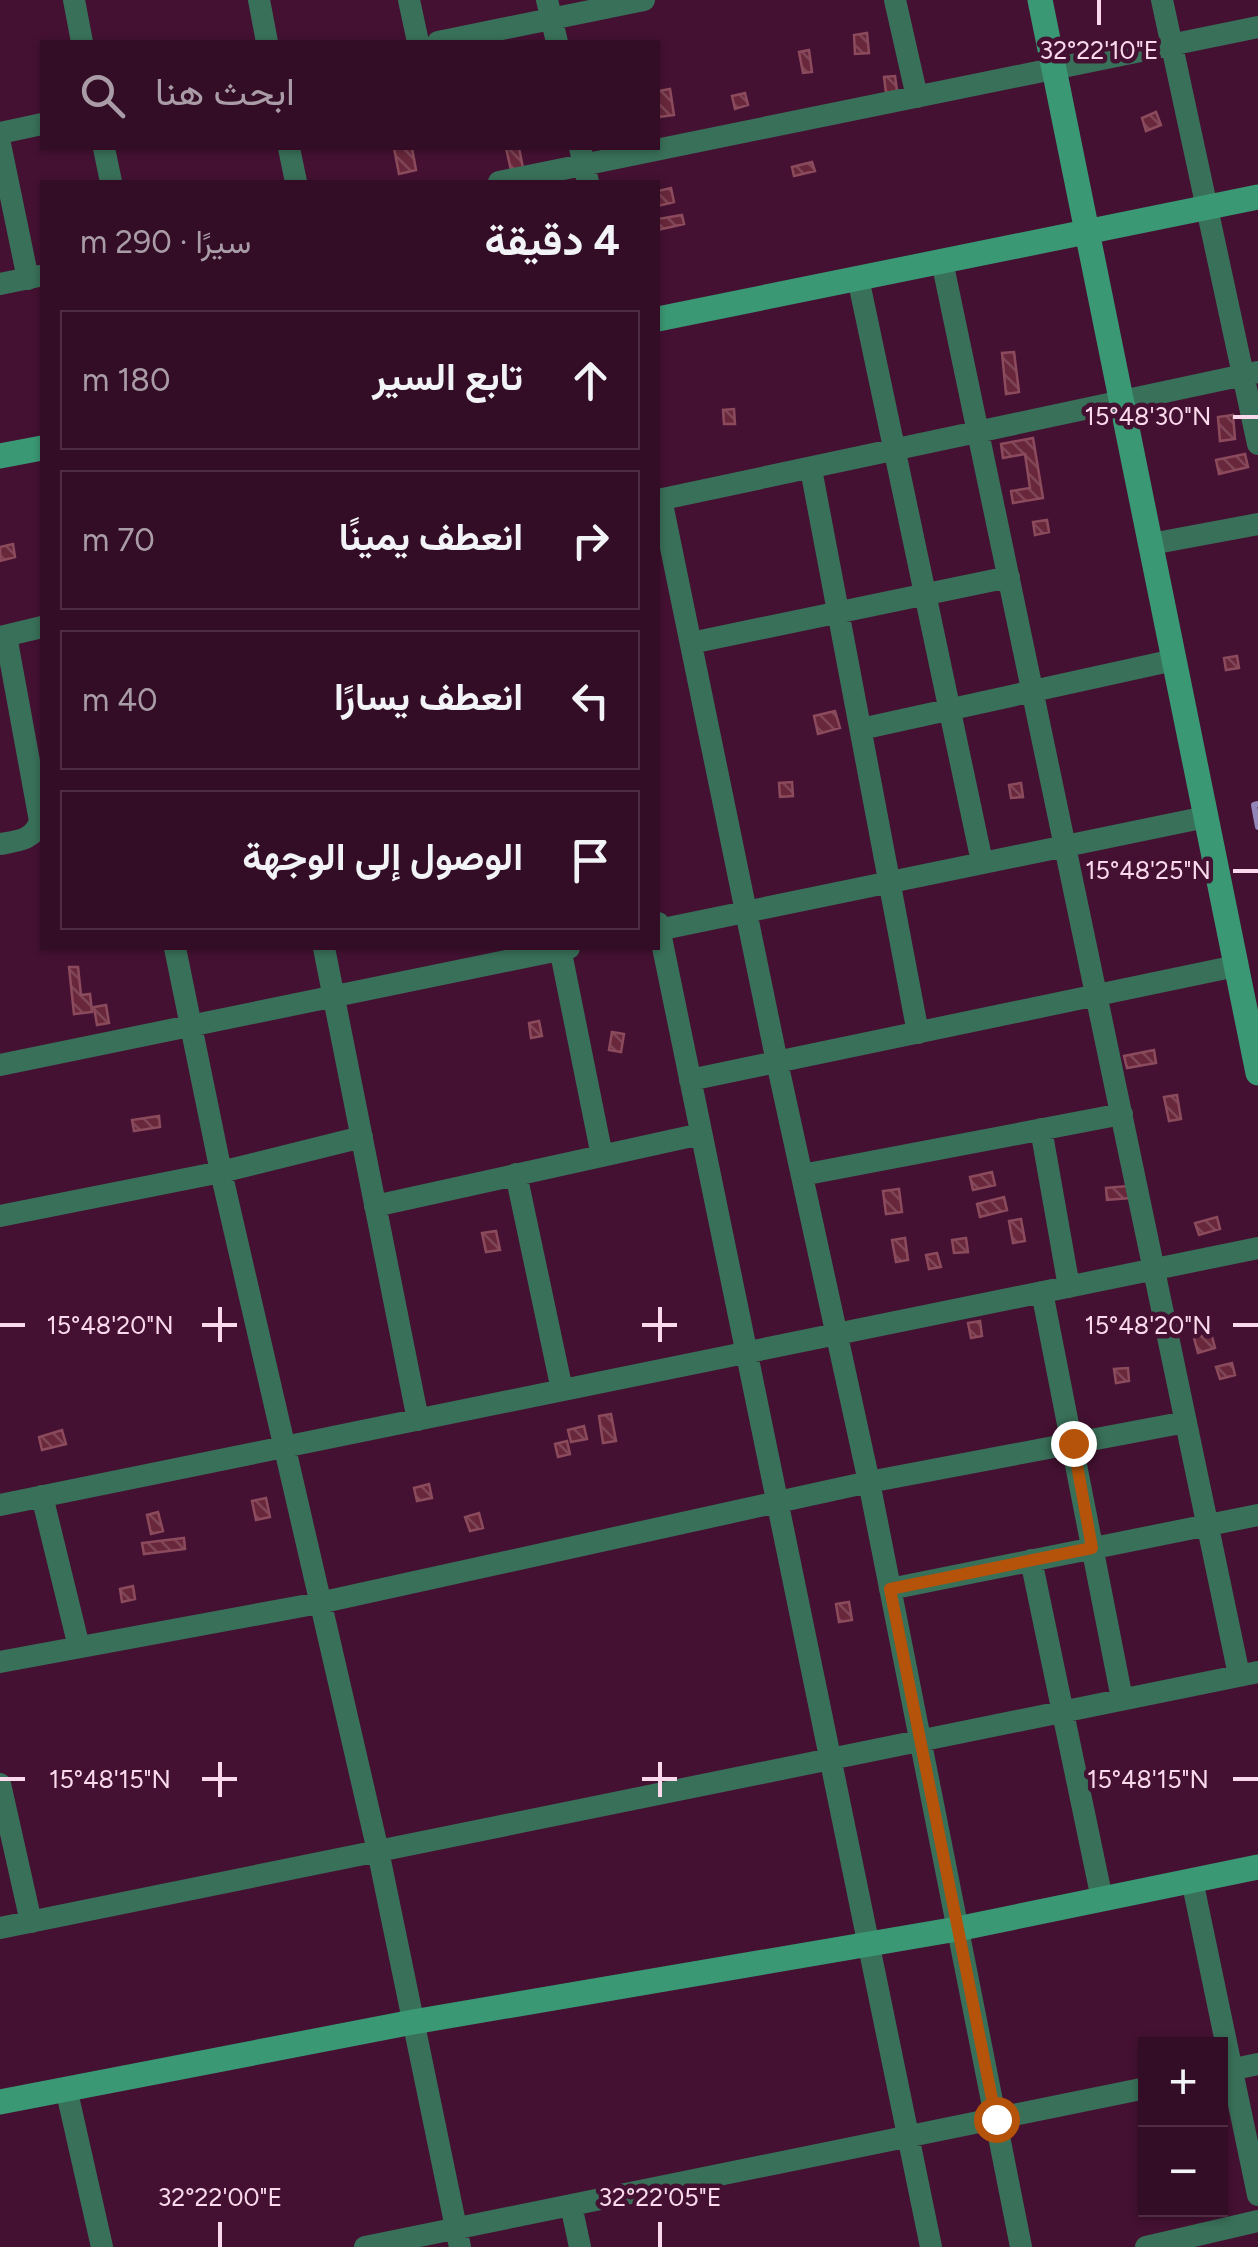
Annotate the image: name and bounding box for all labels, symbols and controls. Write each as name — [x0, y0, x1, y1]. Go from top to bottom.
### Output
text: 32°22'10"E — [1040, 35, 1158, 65]
search box — [40, 40, 660, 150]
icon: search — [75, 68, 130, 123]
text: ابحث هنا — [155, 69, 295, 115]
text: 4 دقيقة — [484, 215, 620, 266]
text: سيرًا · 290 m — [80, 223, 251, 261]
icon: ahead — [563, 353, 618, 408]
text: تابع السير — [372, 354, 523, 400]
text: 180 m — [82, 361, 171, 399]
text: 15°48'30"N — [1085, 401, 1211, 431]
icon: right — [563, 513, 618, 568]
text: انعطف يمينًا — [339, 514, 523, 560]
text: 70 m — [82, 521, 155, 559]
icon: left — [563, 673, 618, 728]
text: انعطف يسارًا — [334, 674, 523, 720]
text: 40 m — [82, 681, 158, 719]
icon: arrive — [563, 833, 618, 888]
text: الوصول إلى الوجهة — [242, 834, 523, 880]
text: 15°48'25"N — [1085, 855, 1211, 885]
text: 15°48'20"N — [46, 1310, 174, 1340]
text: 15°48'20"N — [1084, 1310, 1212, 1340]
route end — [1051, 1421, 1097, 1467]
text: 15°48'15"N — [49, 1764, 171, 1794]
text: 15°48'15"N — [1087, 1764, 1209, 1794]
map controls — [1138, 2037, 1228, 2217]
button: + — [1138, 2037, 1228, 2127]
route start — [974, 2097, 1020, 2143]
button: − — [1138, 2127, 1228, 2217]
text: 32°22'00"E — [158, 2182, 282, 2212]
text: 32°22'05"E — [599, 2182, 721, 2212]

